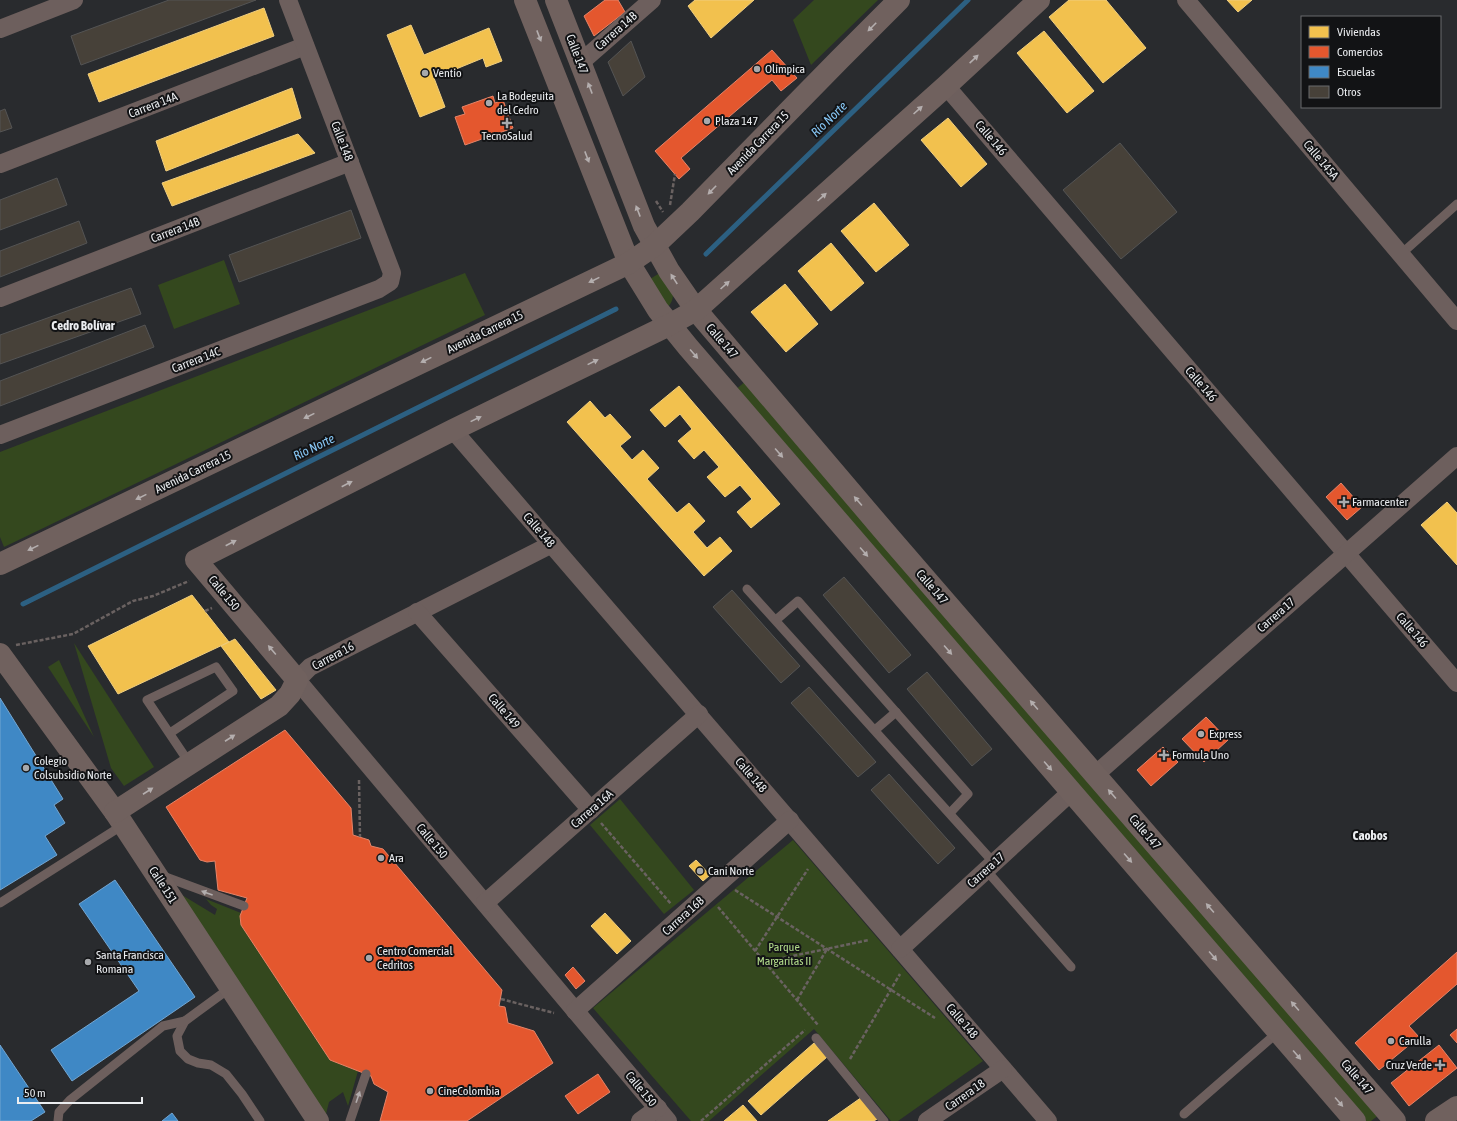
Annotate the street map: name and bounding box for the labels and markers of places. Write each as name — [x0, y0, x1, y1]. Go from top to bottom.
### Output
place label: Olímpica — [765, 62, 805, 76]
marker: Olímpica — [752, 64, 762, 74]
place label: Ventio — [433, 66, 462, 80]
marker: Ventio — [420, 68, 430, 78]
place label: La Bodeguita del Cedro — [497, 89, 554, 117]
marker: La Bodeguita del Cedro — [484, 98, 494, 108]
place label: Plaza 147 — [715, 114, 758, 128]
marker: Plaza 147 — [702, 116, 712, 126]
marker: TecnoSalud — [502, 118, 512, 128]
place label: TecnoSalud — [481, 129, 533, 143]
place label: Farmacenter — [1352, 495, 1408, 509]
marker: Farmacenter — [1339, 497, 1349, 507]
place label: Express — [1209, 727, 1242, 741]
marker: Express — [1196, 729, 1206, 739]
place label: Formula Uno — [1172, 748, 1230, 762]
marker: Formula Uno — [1159, 750, 1169, 760]
place label: Colegio Colsubsidio Norte — [34, 754, 112, 782]
marker: Colegio Colsubsidio Norte — [21, 763, 31, 773]
place label: Ara — [389, 851, 404, 865]
marker: Ara — [376, 853, 386, 863]
place label: Cani Norte — [708, 864, 754, 878]
marker: Cani Norte — [695, 866, 705, 876]
place label: Centro Comercial Cedritos — [377, 944, 453, 972]
place label: Santa Francisca Romana — [96, 948, 164, 976]
marker: Centro Comercial Cedritos — [364, 953, 374, 963]
marker: Santa Francisca Romana — [83, 957, 93, 967]
place label: Carulla — [1399, 1034, 1431, 1048]
marker: Carulla — [1386, 1036, 1396, 1046]
place label: Cruz Verde — [1386, 1058, 1432, 1072]
marker: Cruz Verde — [1435, 1060, 1445, 1070]
place label: CineColombia — [438, 1084, 500, 1098]
marker: CineColombia — [425, 1086, 435, 1096]

